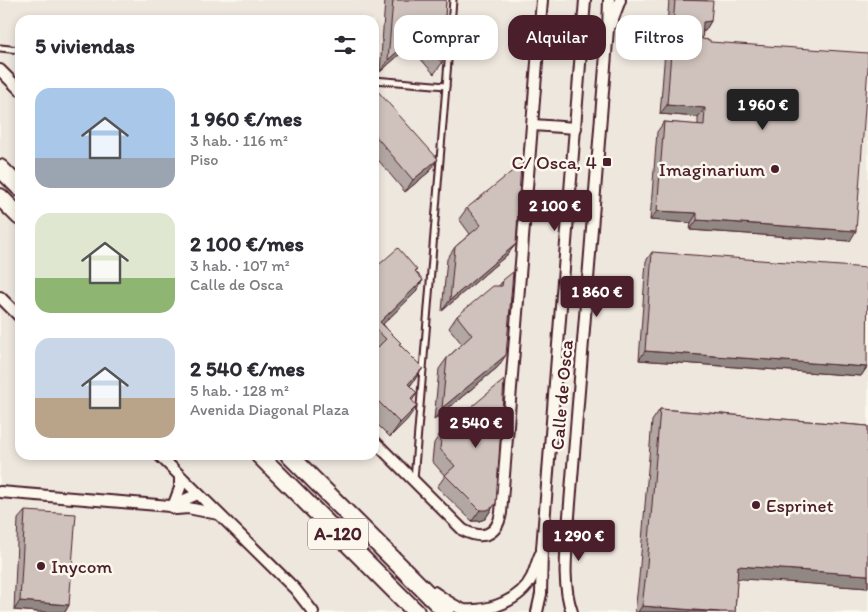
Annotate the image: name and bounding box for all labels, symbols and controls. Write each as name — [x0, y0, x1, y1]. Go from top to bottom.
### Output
chip: Comprar — [394, 15, 498, 60]
chip: Alquilar — [508, 15, 606, 60]
chip: Filtros — [616, 15, 702, 60]
icon: filters — [331, 31, 359, 59]
text: 5 viviendas — [35, 33, 135, 58]
pin: 1 960 € — [717, 88, 809, 131]
text: 1 960 € — [738, 95, 788, 114]
text: 1 960 €/mes — [190, 106, 302, 131]
icon: home — [75, 108, 135, 168]
text: 3 hab. · 116 m² — [190, 131, 288, 150]
text: Piso — [190, 150, 218, 169]
place label: C/ Osca, 4 — [512, 151, 597, 174]
marker: C/ Osca, 4 — [601, 156, 613, 168]
place label: Imaginarium — [659, 158, 766, 181]
marker: Imaginarium — [769, 163, 781, 175]
pin: 2 100 € — [509, 190, 601, 232]
text: 2 100 € — [529, 196, 581, 215]
text: 2 100 €/mes — [190, 231, 304, 256]
icon: home — [75, 233, 135, 293]
text: 3 hab. · 107 m² — [190, 256, 290, 275]
text: Calle de Osca — [190, 275, 283, 294]
pin: 1 860 € — [551, 276, 643, 318]
text: 1 860 € — [572, 282, 622, 301]
street label: Calle de Osca — [545, 339, 578, 451]
text: 2 540 €/mes — [190, 356, 305, 381]
icon: home — [75, 358, 135, 418]
text: 5 hab. · 128 m² — [190, 381, 289, 400]
text: Avenida Diagonal Plaza — [190, 400, 349, 419]
pin: 2 540 € — [430, 406, 522, 449]
text: 2 540 € — [450, 413, 502, 432]
place label: Esprinet — [766, 494, 834, 517]
marker: Esprinet — [750, 499, 762, 511]
road number: A-120 — [308, 518, 368, 550]
pin: 1 290 € — [533, 520, 625, 562]
text: 1 290 € — [554, 526, 604, 545]
place label: Inycom — [51, 555, 112, 578]
marker: Inycom — [35, 560, 47, 572]

